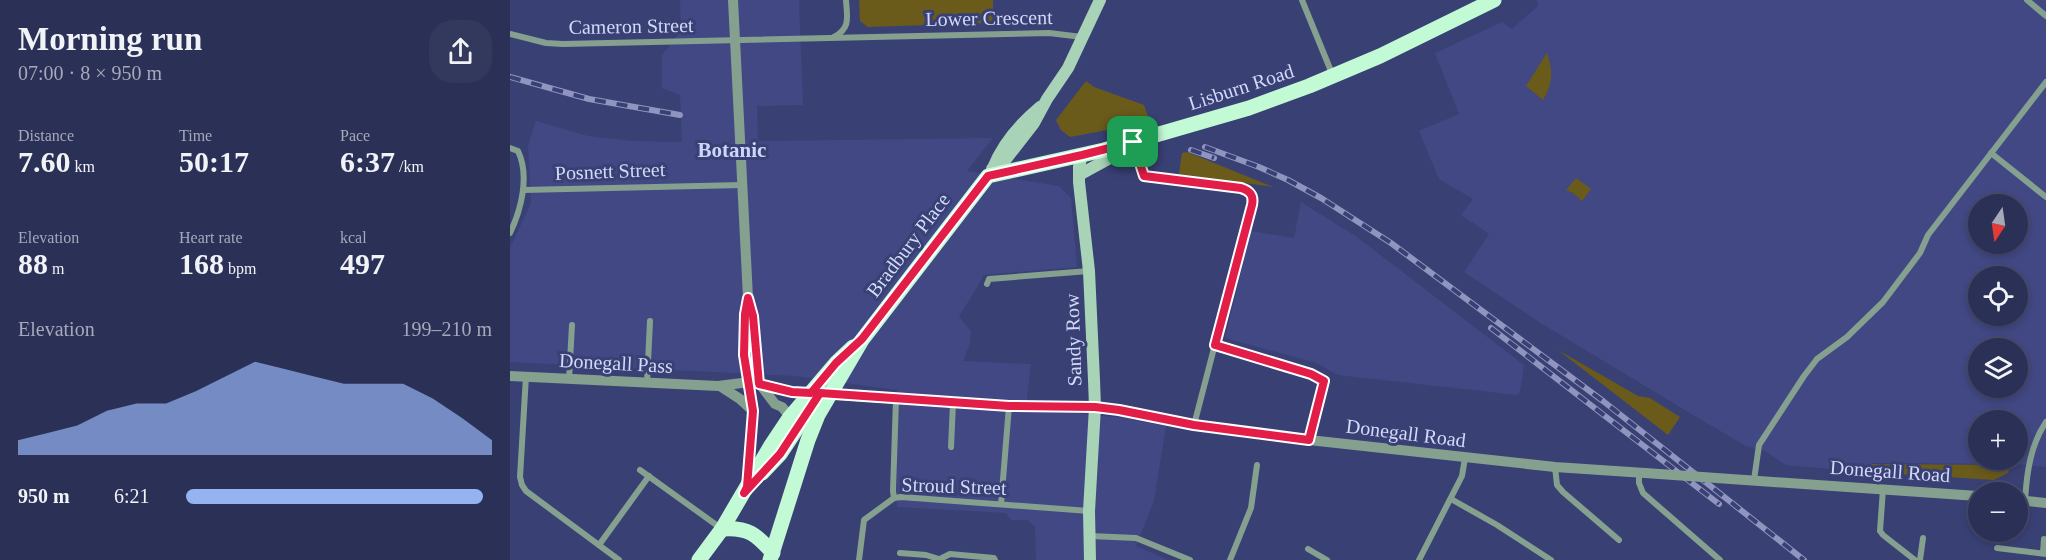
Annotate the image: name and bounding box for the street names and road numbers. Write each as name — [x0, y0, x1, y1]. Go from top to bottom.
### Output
street label: Lower Crescent — [925, 6, 1053, 30]
street label: Cameron Street — [568, 14, 694, 38]
street label: Lisburn Road — [1186, 60, 1296, 114]
street label: Posnett Street — [554, 158, 666, 184]
street label: Bradbury Place — [862, 189, 955, 302]
street label: Sandy Row — [1060, 293, 1087, 387]
street label: Donegall Pass — [559, 349, 674, 378]
street label: Donegall Road — [1345, 415, 1467, 452]
street label: Donegall Road — [1829, 456, 1951, 487]
street label: Stroud Street — [901, 473, 1007, 499]

